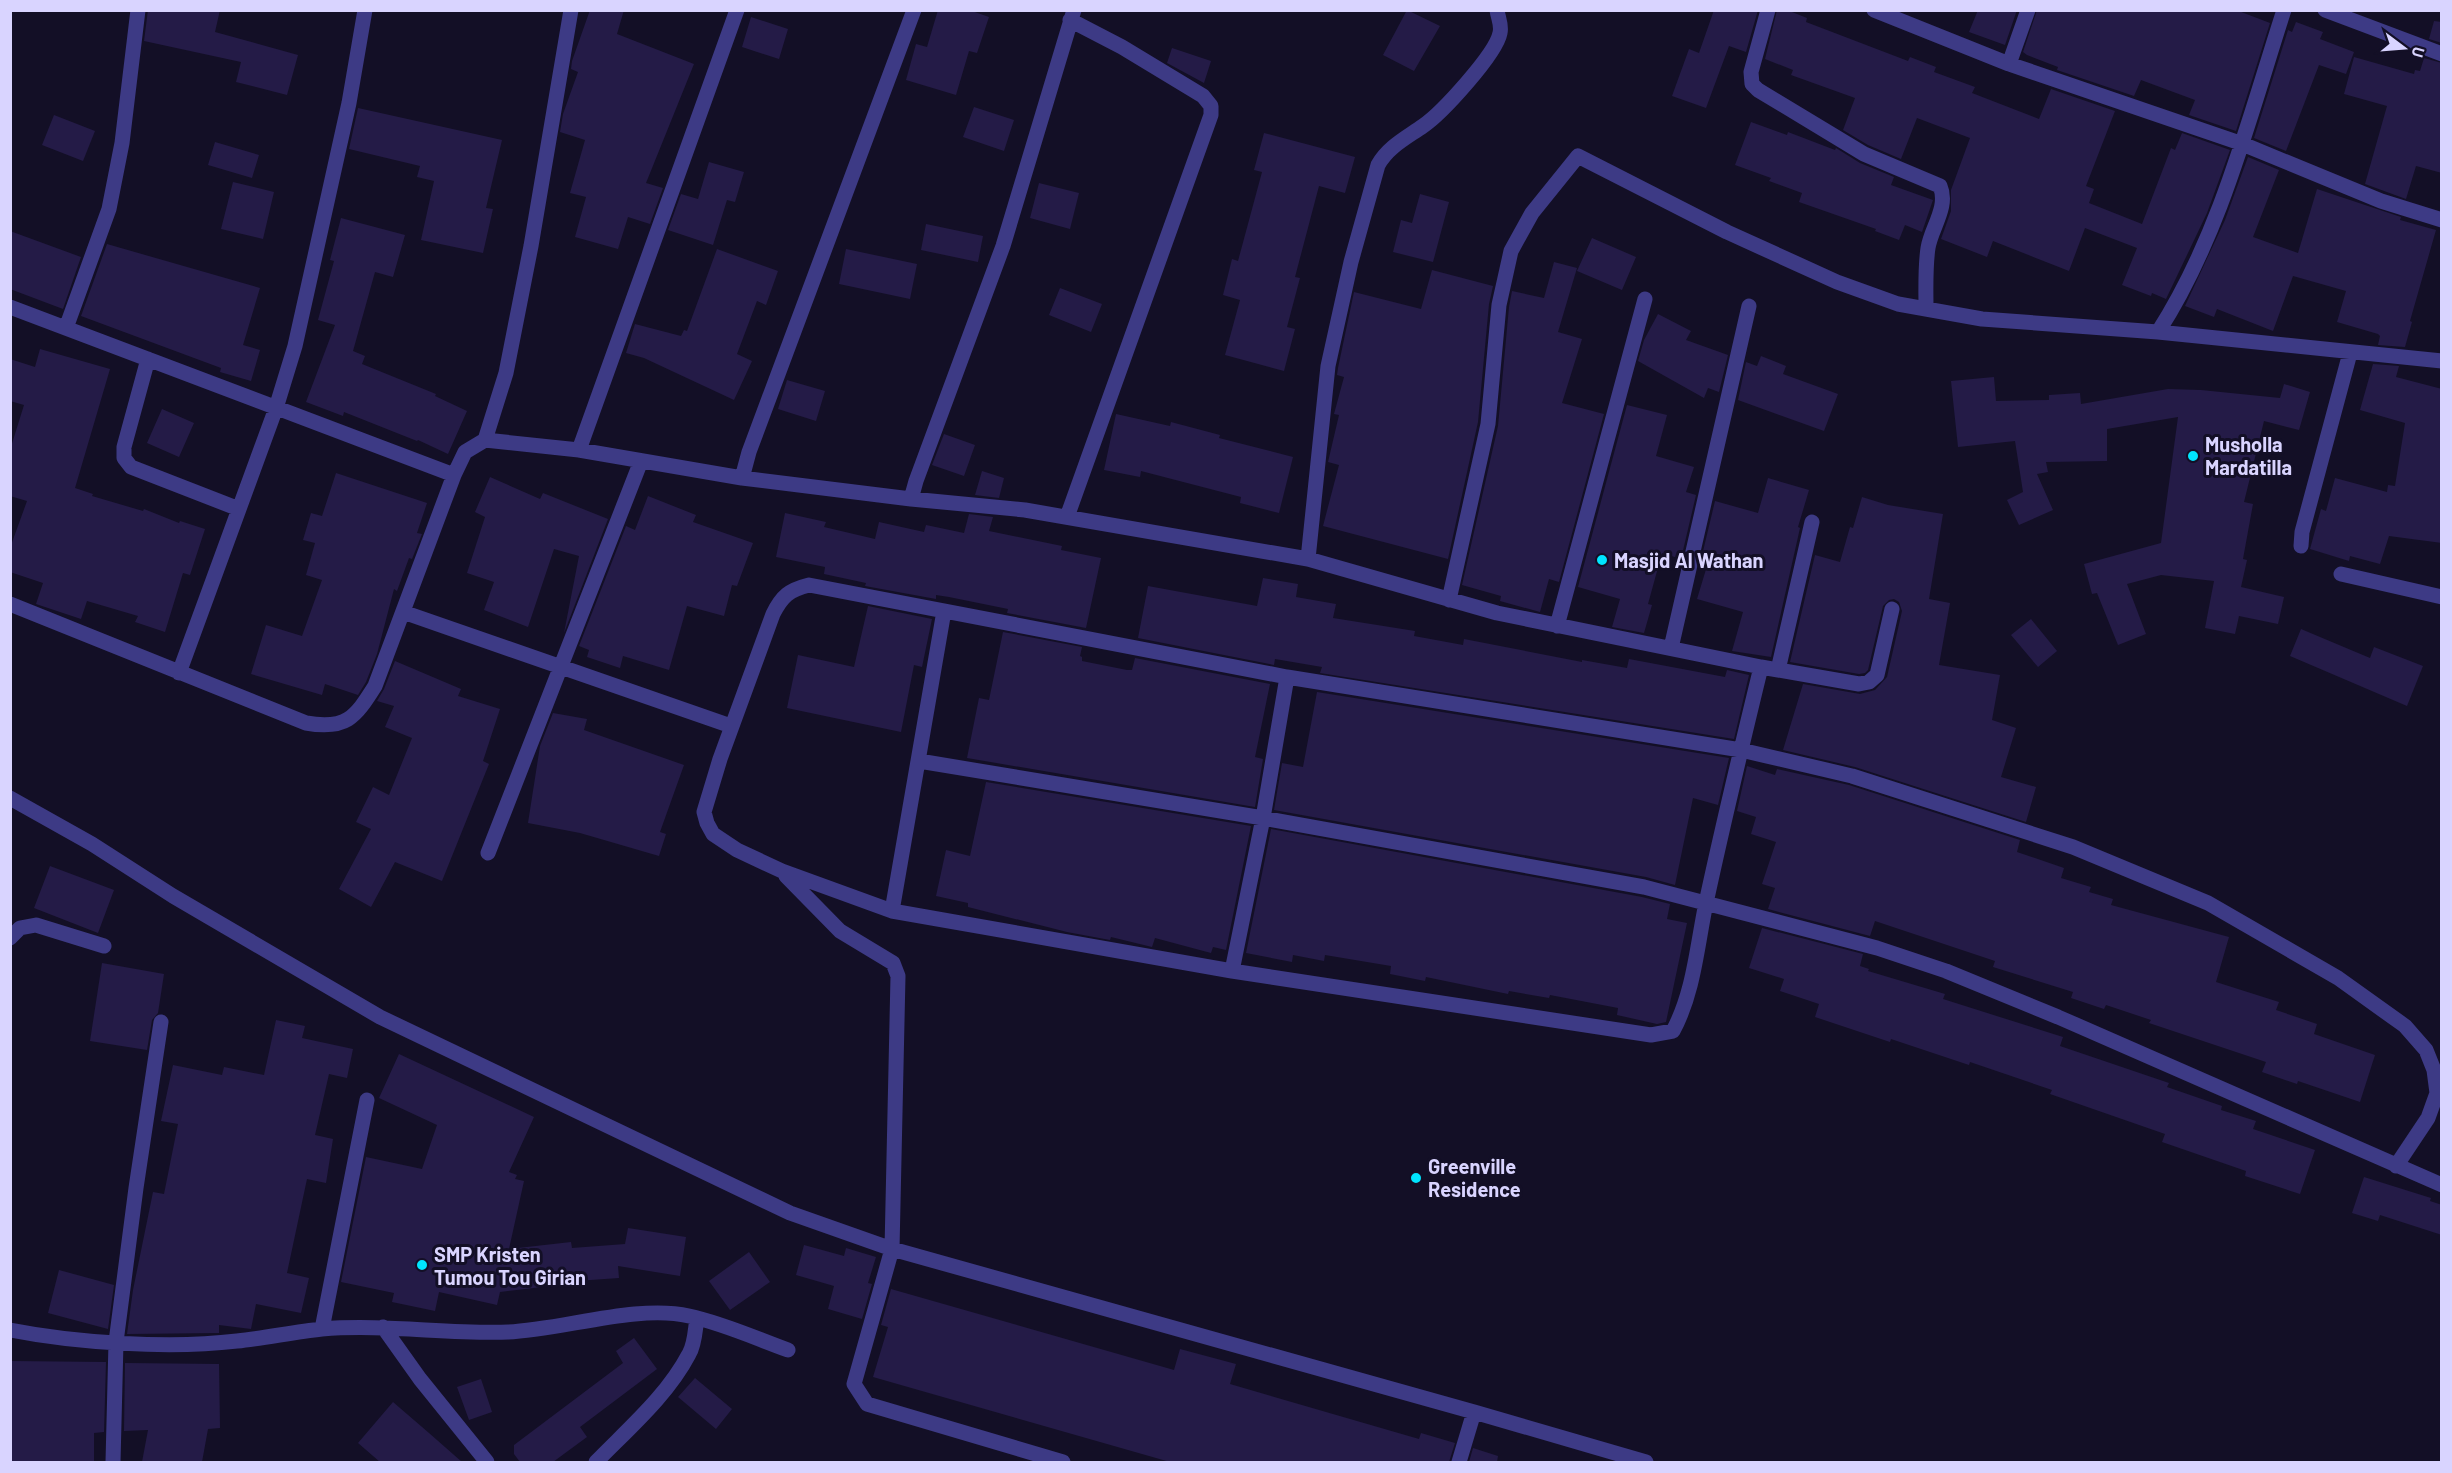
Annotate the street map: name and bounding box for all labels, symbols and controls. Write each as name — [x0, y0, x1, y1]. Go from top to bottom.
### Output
north arrow — [2374, 18, 2434, 78]
text: U — [2408, 45, 2429, 60]
place label: Musholla Mardatilla — [2205, 432, 2292, 479]
marker: Musholla Mardatilla — [2186, 449, 2200, 463]
place label: Masjid Al Wathan — [1614, 548, 1763, 572]
marker: Masjid Al Wathan — [1595, 553, 1609, 567]
place label: Greenville Residence — [1428, 1154, 1521, 1201]
marker: Greenville Residence — [1409, 1171, 1423, 1185]
place label: SMP Kristen Tumou Tou Girian — [434, 1242, 586, 1289]
marker: SMP Kristen Tumou Tou Girian — [415, 1258, 429, 1272]

